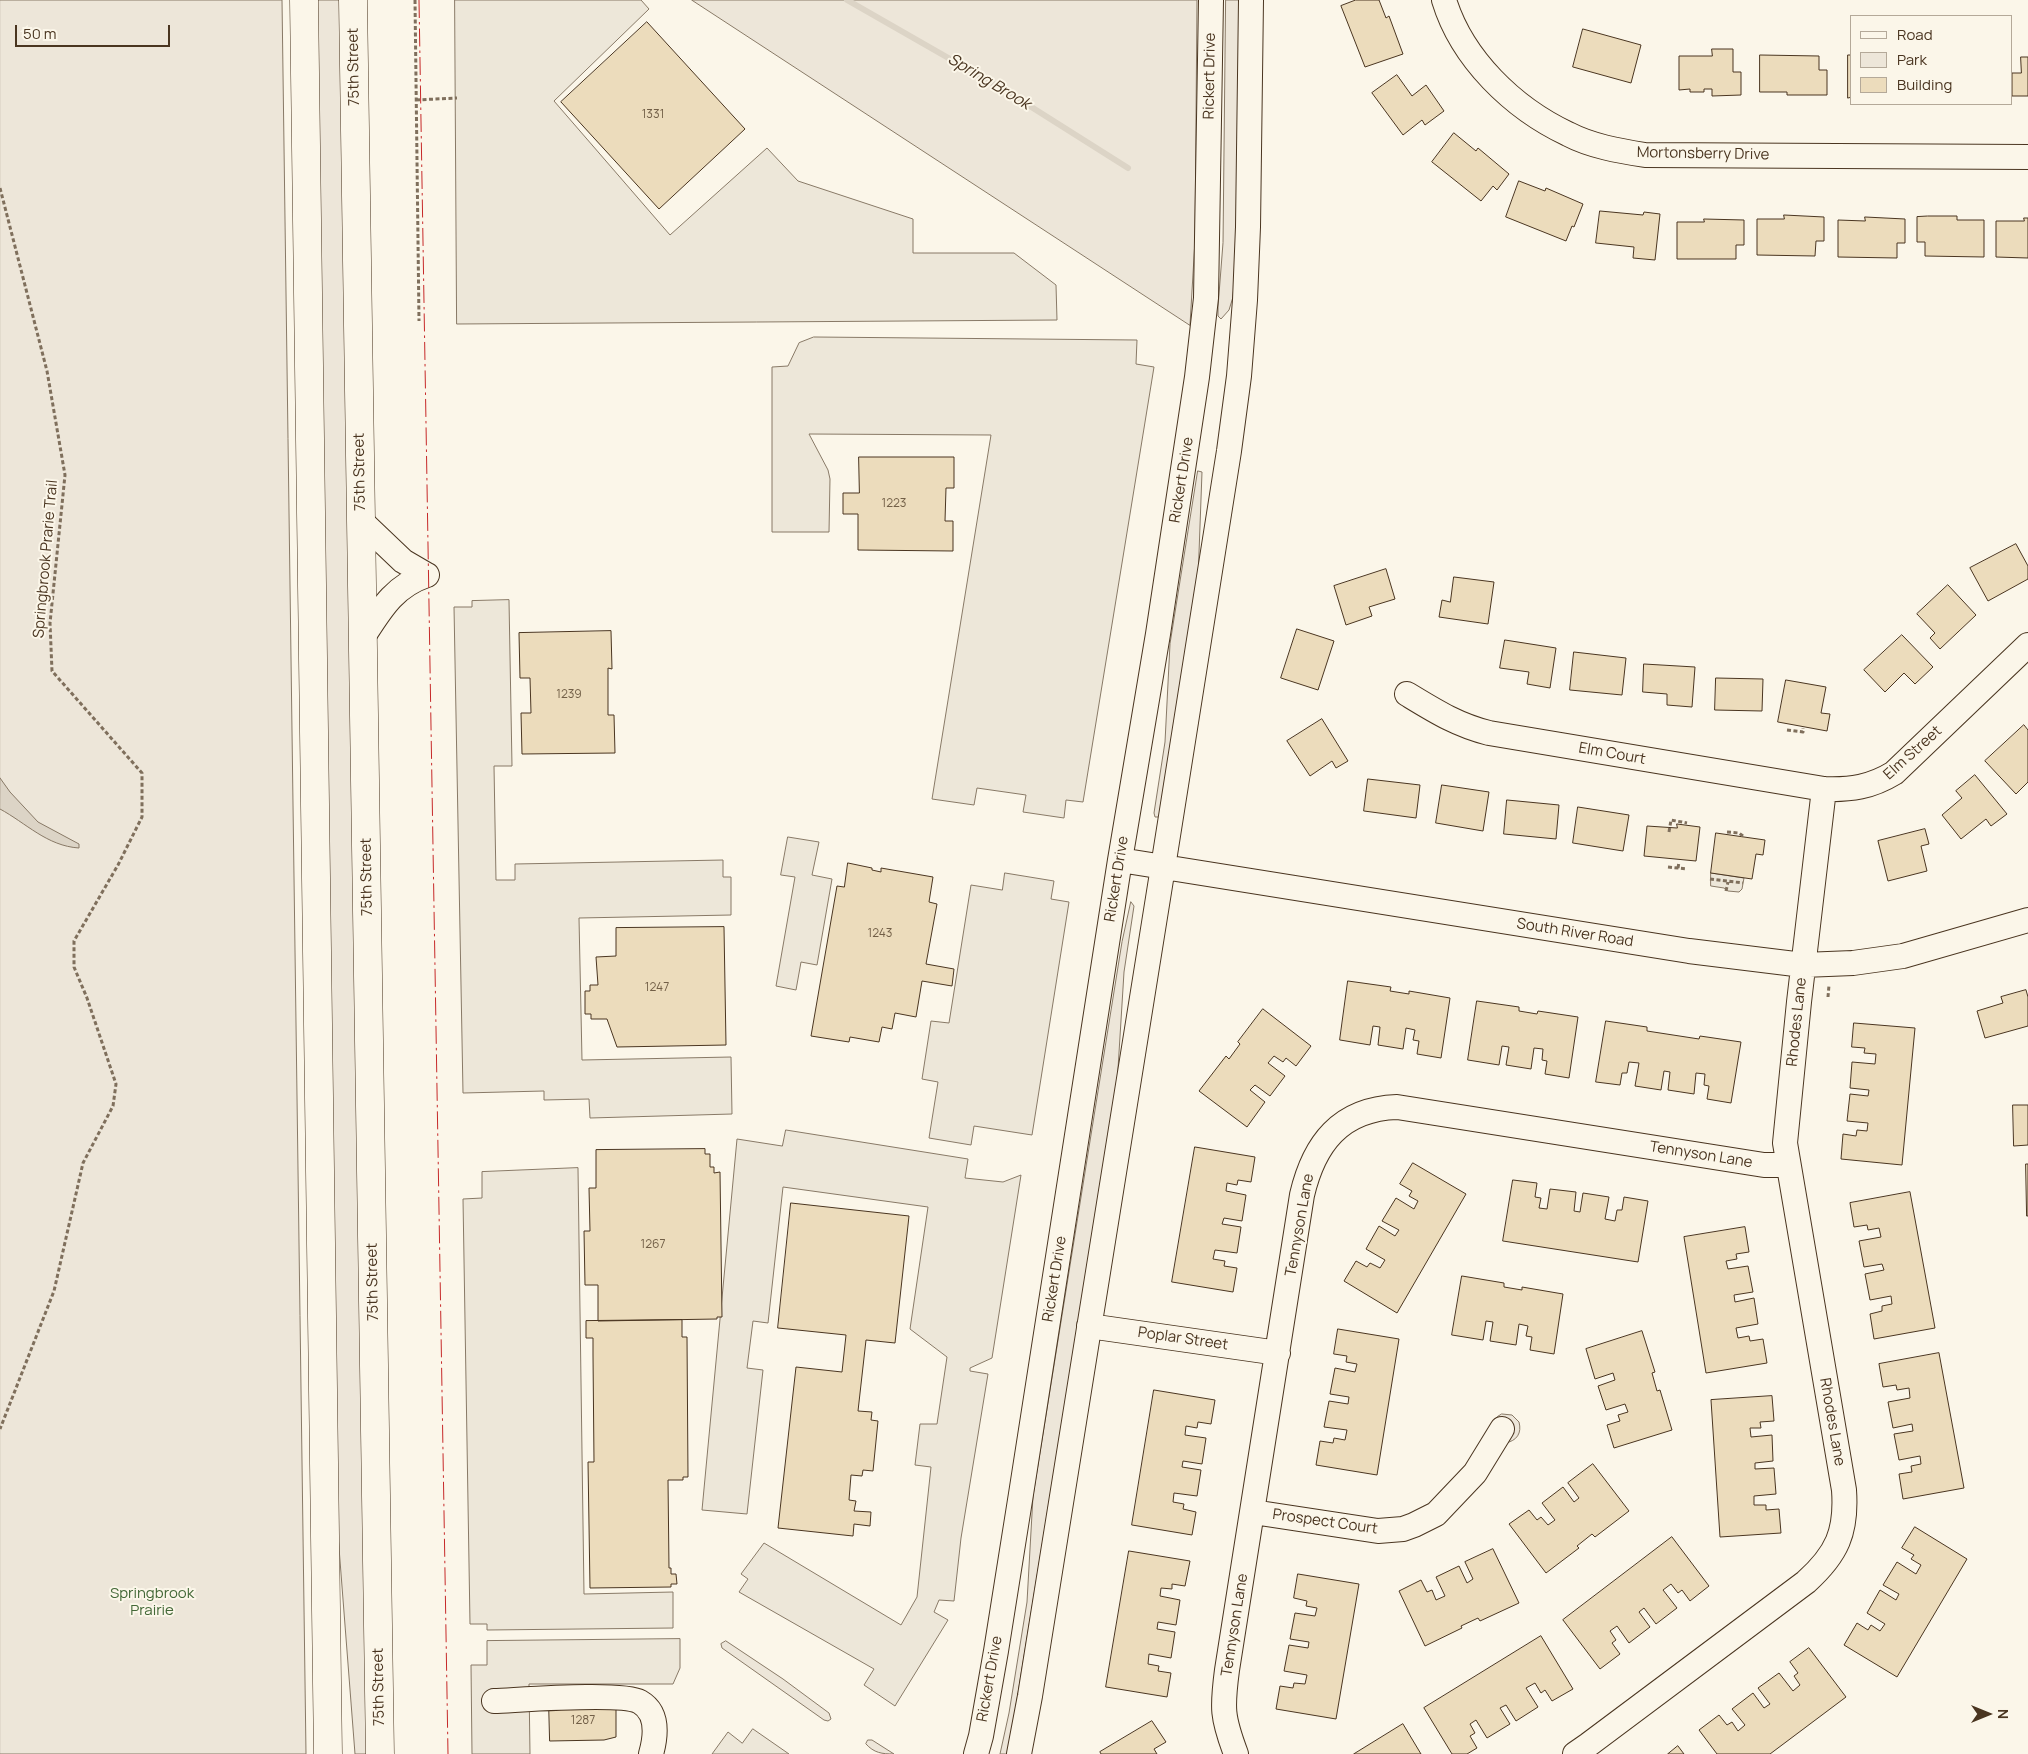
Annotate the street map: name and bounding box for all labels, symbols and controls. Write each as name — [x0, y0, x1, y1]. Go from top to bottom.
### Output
scale bar — [18, 15, 172, 47]
legend — [1850, 15, 2013, 105]
text: 50 m — [23, 23, 57, 44]
text: Road — [1897, 24, 1933, 45]
street label: 75th Street — [344, 28, 364, 106]
street label: Rickert Drive — [1200, 32, 1220, 120]
text: Park — [1897, 49, 1927, 70]
water label: Spring Brook — [944, 50, 1034, 114]
text: Building — [1897, 74, 1952, 95]
house number: 1331 — [642, 108, 664, 122]
street label: Mortonsberry Drive — [1637, 144, 1769, 164]
street label: 75th Street — [350, 433, 370, 511]
street label: Rickert Drive — [1166, 436, 1198, 524]
street label: Springbrook Prarie Trail — [30, 479, 62, 639]
house number: 1223 — [882, 497, 906, 511]
house number: 1239 — [556, 688, 582, 702]
street label: Elm Street — [1880, 722, 1946, 784]
street label: Elm Court — [1577, 739, 1647, 769]
street label: Rickert Drive — [1101, 835, 1133, 923]
street label: 75th Street — [357, 838, 377, 916]
street label: South River Road — [1515, 915, 1635, 951]
house number: 1243 — [868, 927, 892, 941]
street label: Rhodes Lane — [1783, 977, 1811, 1067]
house number: 1247 — [645, 981, 669, 995]
street label: Tennyson Lane — [1648, 1138, 1754, 1172]
street label: Tennyson Lane — [1282, 1172, 1318, 1278]
street label: Rickert Drive — [1039, 1235, 1071, 1323]
house number: 1267 — [641, 1238, 665, 1252]
street label: 75th Street — [363, 1243, 383, 1321]
street label: Poplar Street — [1137, 1324, 1229, 1354]
street label: Rhodes Lane — [1815, 1376, 1849, 1468]
street label: Prospect Court — [1271, 1506, 1379, 1538]
street label: Tennyson Lane — [1218, 1572, 1252, 1678]
park label: Springbrook Prairie — [110, 1585, 194, 1620]
street label: Rickert Drive — [974, 1635, 1006, 1723]
street label: 75th Street — [369, 1648, 389, 1726]
north arrow — [1963, 1689, 2013, 1739]
text: N — [1994, 1709, 2013, 1719]
house number: 1287 — [571, 1714, 595, 1728]

